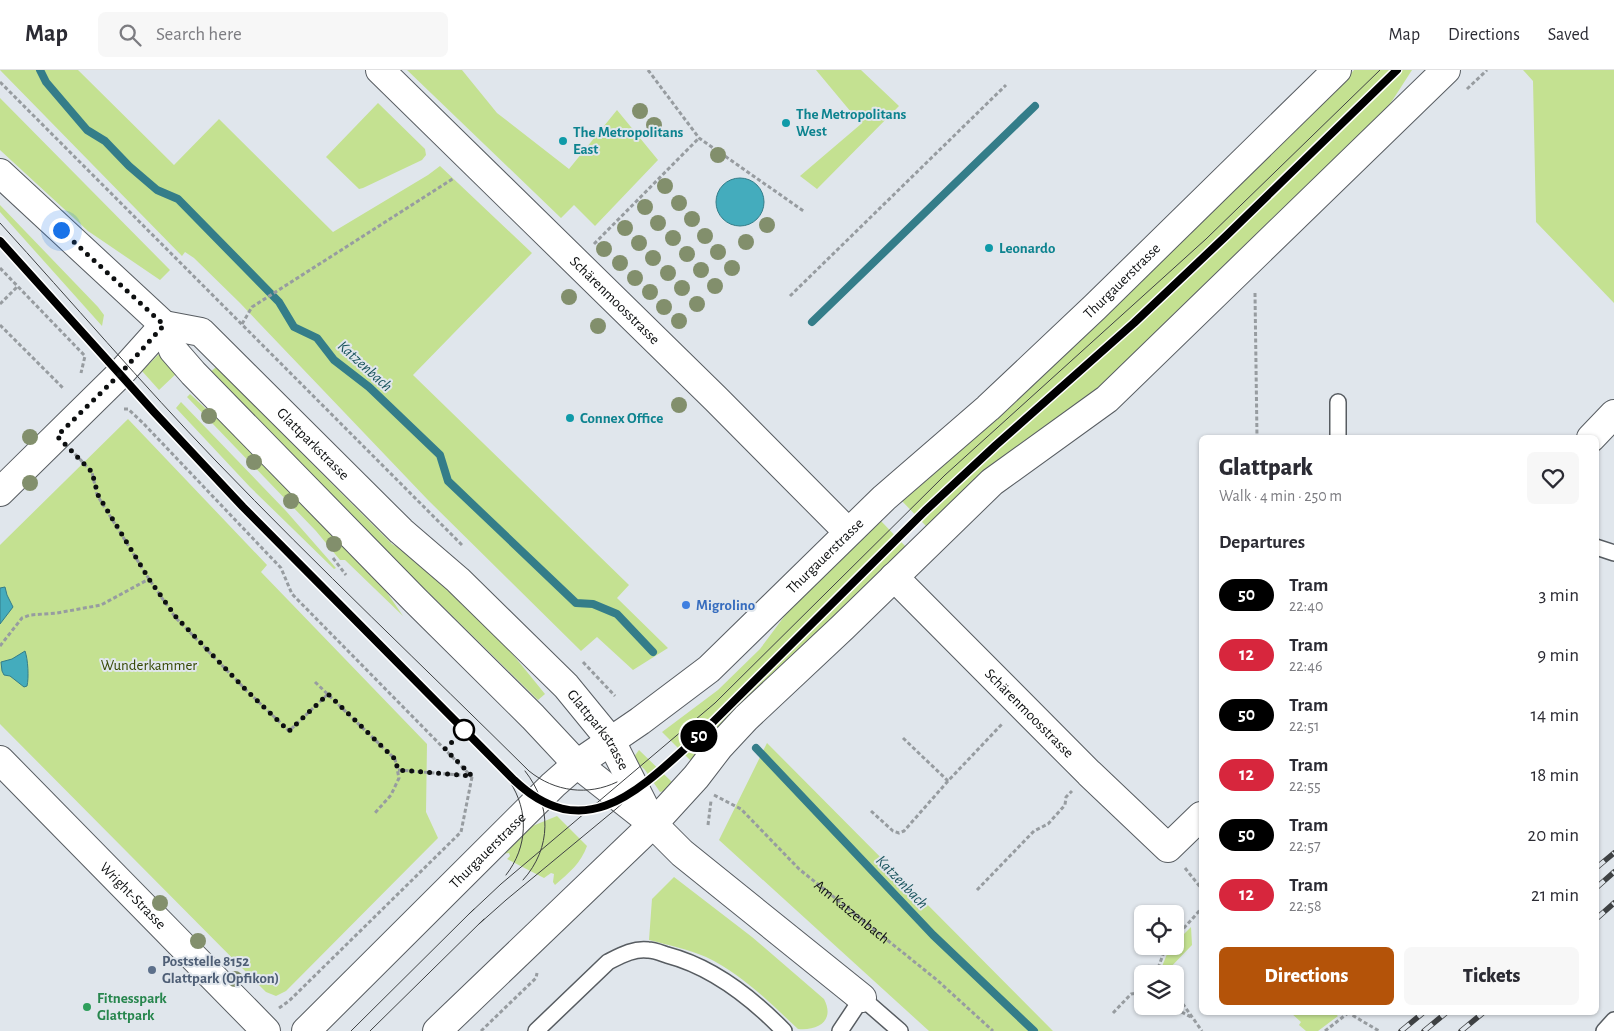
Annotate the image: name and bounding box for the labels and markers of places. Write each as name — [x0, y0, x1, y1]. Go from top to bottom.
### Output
place label: The Metropolitans West — [796, 107, 907, 139]
marker: The Metropolitans West — [780, 117, 792, 129]
place label: The Metropolitans East — [573, 125, 684, 157]
marker: The Metropolitans East — [557, 135, 569, 147]
place label: Leonardo — [999, 241, 1055, 256]
marker: Leonardo — [983, 242, 995, 254]
place label: Connex Office — [580, 411, 663, 426]
marker: Connex Office — [564, 412, 576, 424]
place label: Migrolino — [696, 598, 755, 613]
marker: Migrolino — [680, 599, 692, 611]
unlabelled marker — [453, 719, 475, 741]
place label: Poststelle 8152 Glattpark (Opfikon) — [162, 954, 279, 986]
marker: Poststelle 8152 Glattpark (Opfikon) — [146, 964, 158, 976]
place label: Fitnesspark Glattpark — [97, 991, 167, 1023]
marker: Fitnesspark Glattpark — [81, 1001, 93, 1013]

